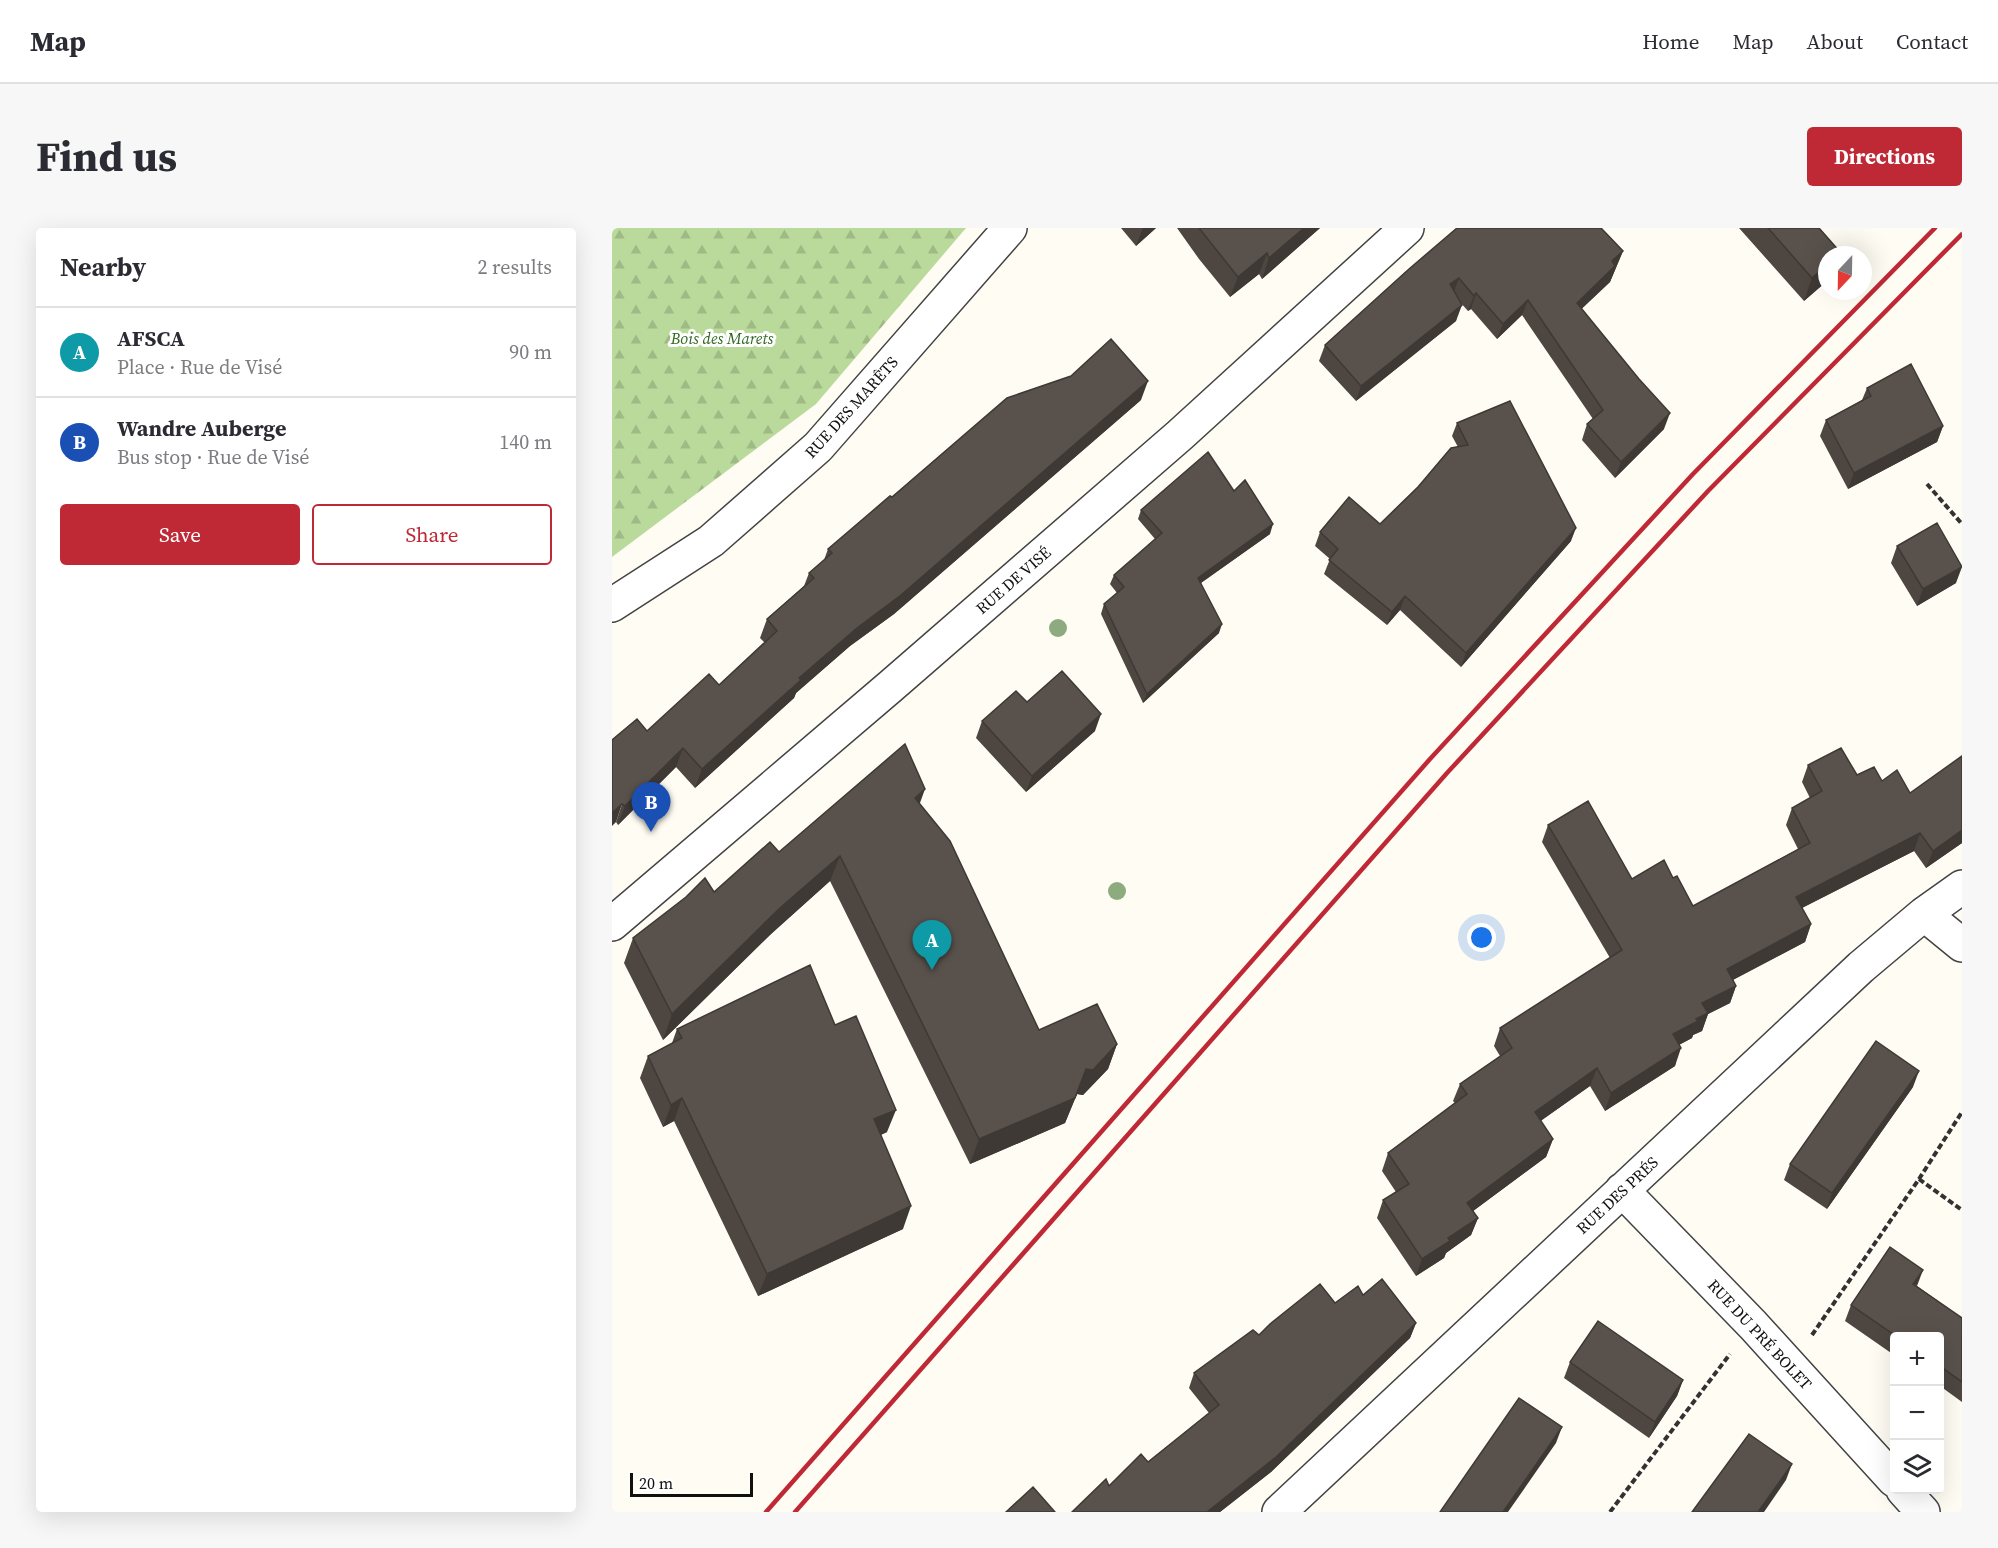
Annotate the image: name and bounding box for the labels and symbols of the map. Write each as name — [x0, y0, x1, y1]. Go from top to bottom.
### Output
north arrow — [1818, 246, 1872, 300]
park label: Bois des Marets — [670, 327, 774, 349]
street label: RUE DES MARÊTS — [799, 351, 903, 463]
street label: RUE DE VISÉ — [971, 541, 1055, 619]
pin: B — [632, 782, 670, 832]
pin: A — [912, 920, 952, 970]
your location — [1467, 923, 1496, 952]
street label: RUE DES PRÉS — [1571, 1151, 1663, 1239]
street label: RUE DU PRÉ BOLET — [1703, 1274, 1817, 1394]
scale bar — [630, 1470, 753, 1498]

